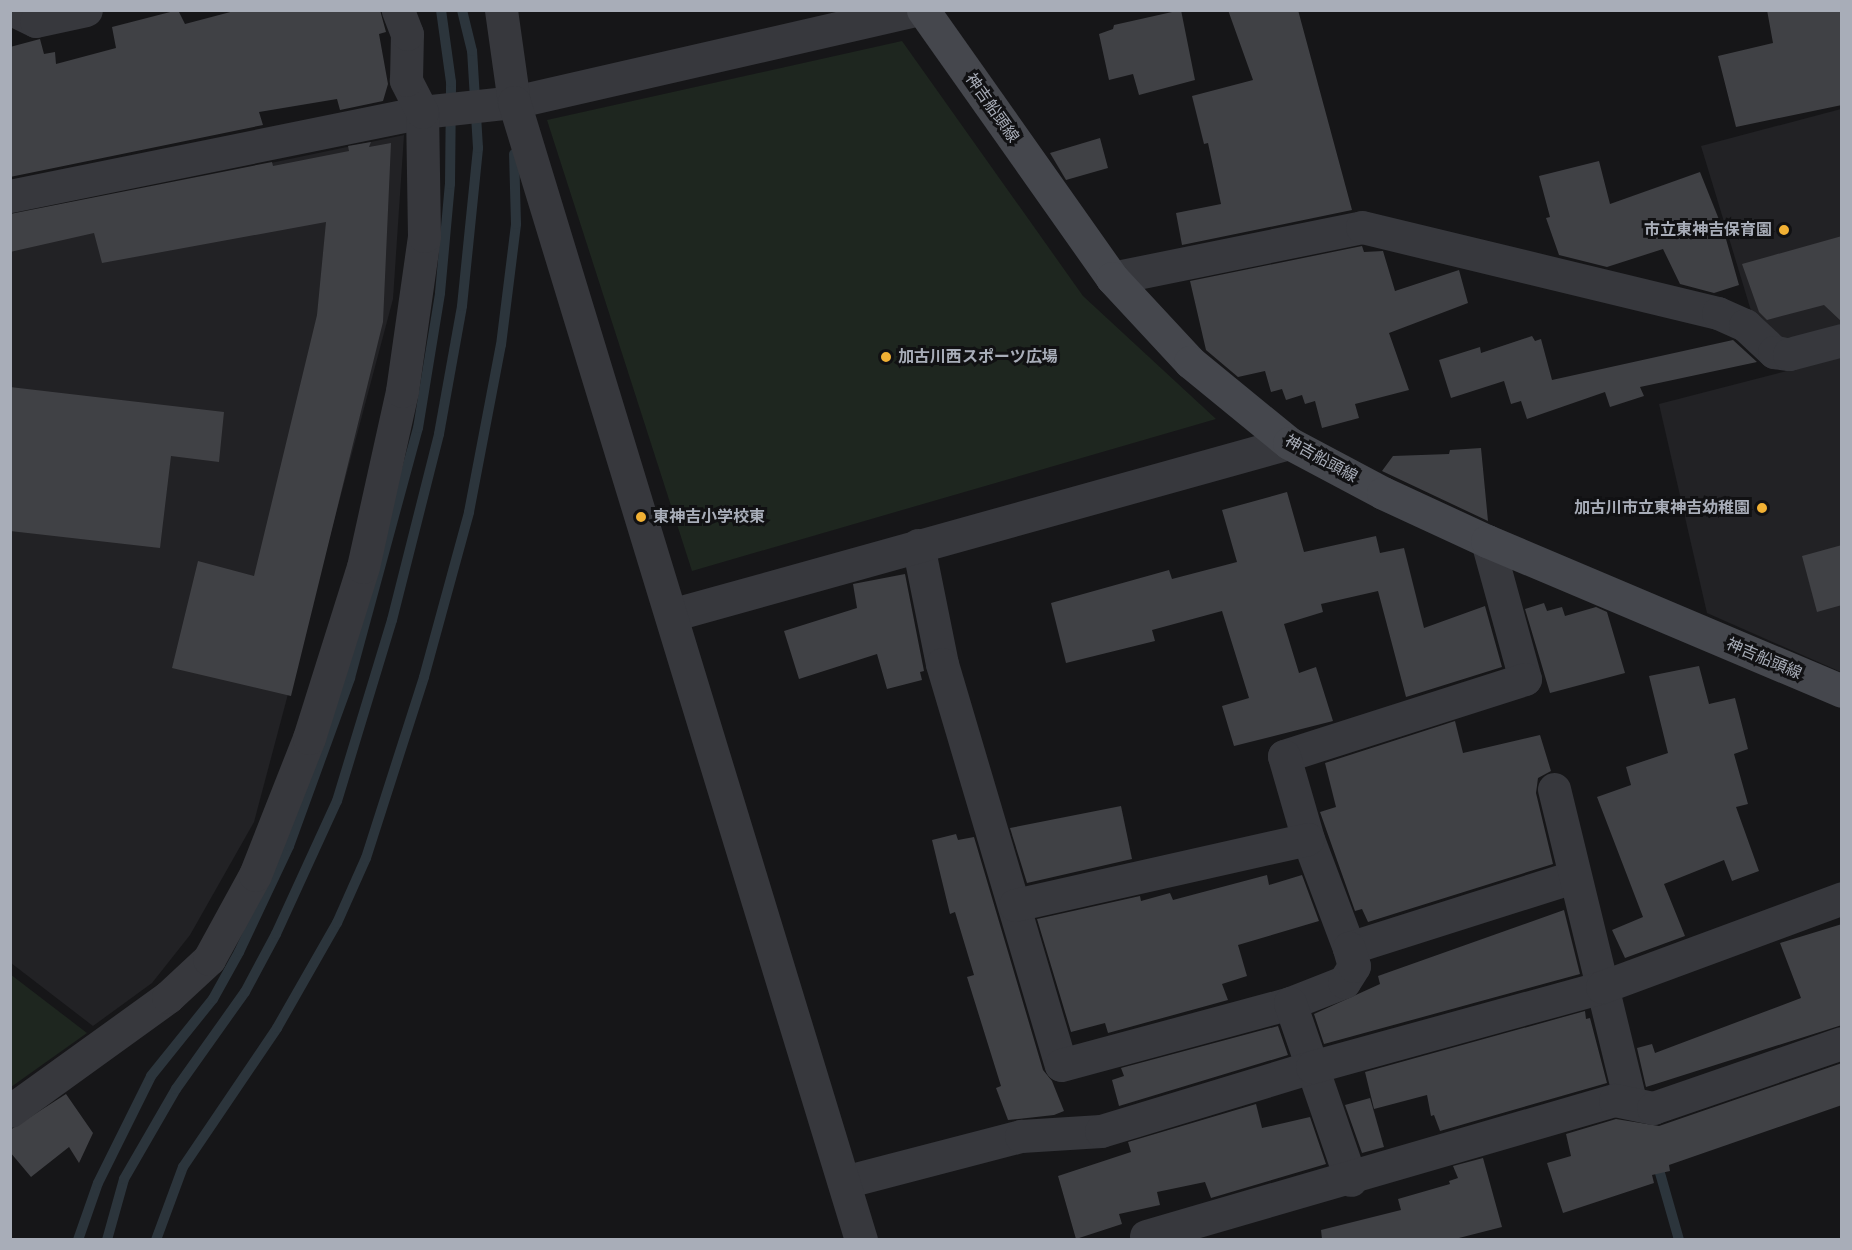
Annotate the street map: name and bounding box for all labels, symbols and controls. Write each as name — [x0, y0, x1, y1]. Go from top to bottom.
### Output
street label: 神吉船頭線 — [961, 70, 1023, 146]
place label: 市立東神吉保育園 — [1644, 220, 1772, 240]
marker: 市立東神吉保育園 — [1777, 223, 1791, 237]
place label: 加古川西スポーツ広場 — [898, 347, 1058, 367]
marker: 加古川西スポーツ広場 — [879, 350, 893, 364]
street label: 神吉船頭線 — [1281, 431, 1361, 487]
place label: 加古川市立東神吉幼稚園 — [1574, 498, 1750, 518]
marker: 加古川市立東神吉幼稚園 — [1755, 501, 1769, 515]
place label: 東神吉小学校東 — [653, 507, 765, 527]
marker: 東神吉小学校東 — [634, 510, 648, 524]
street label: 神吉船頭線 — [1723, 635, 1805, 683]

